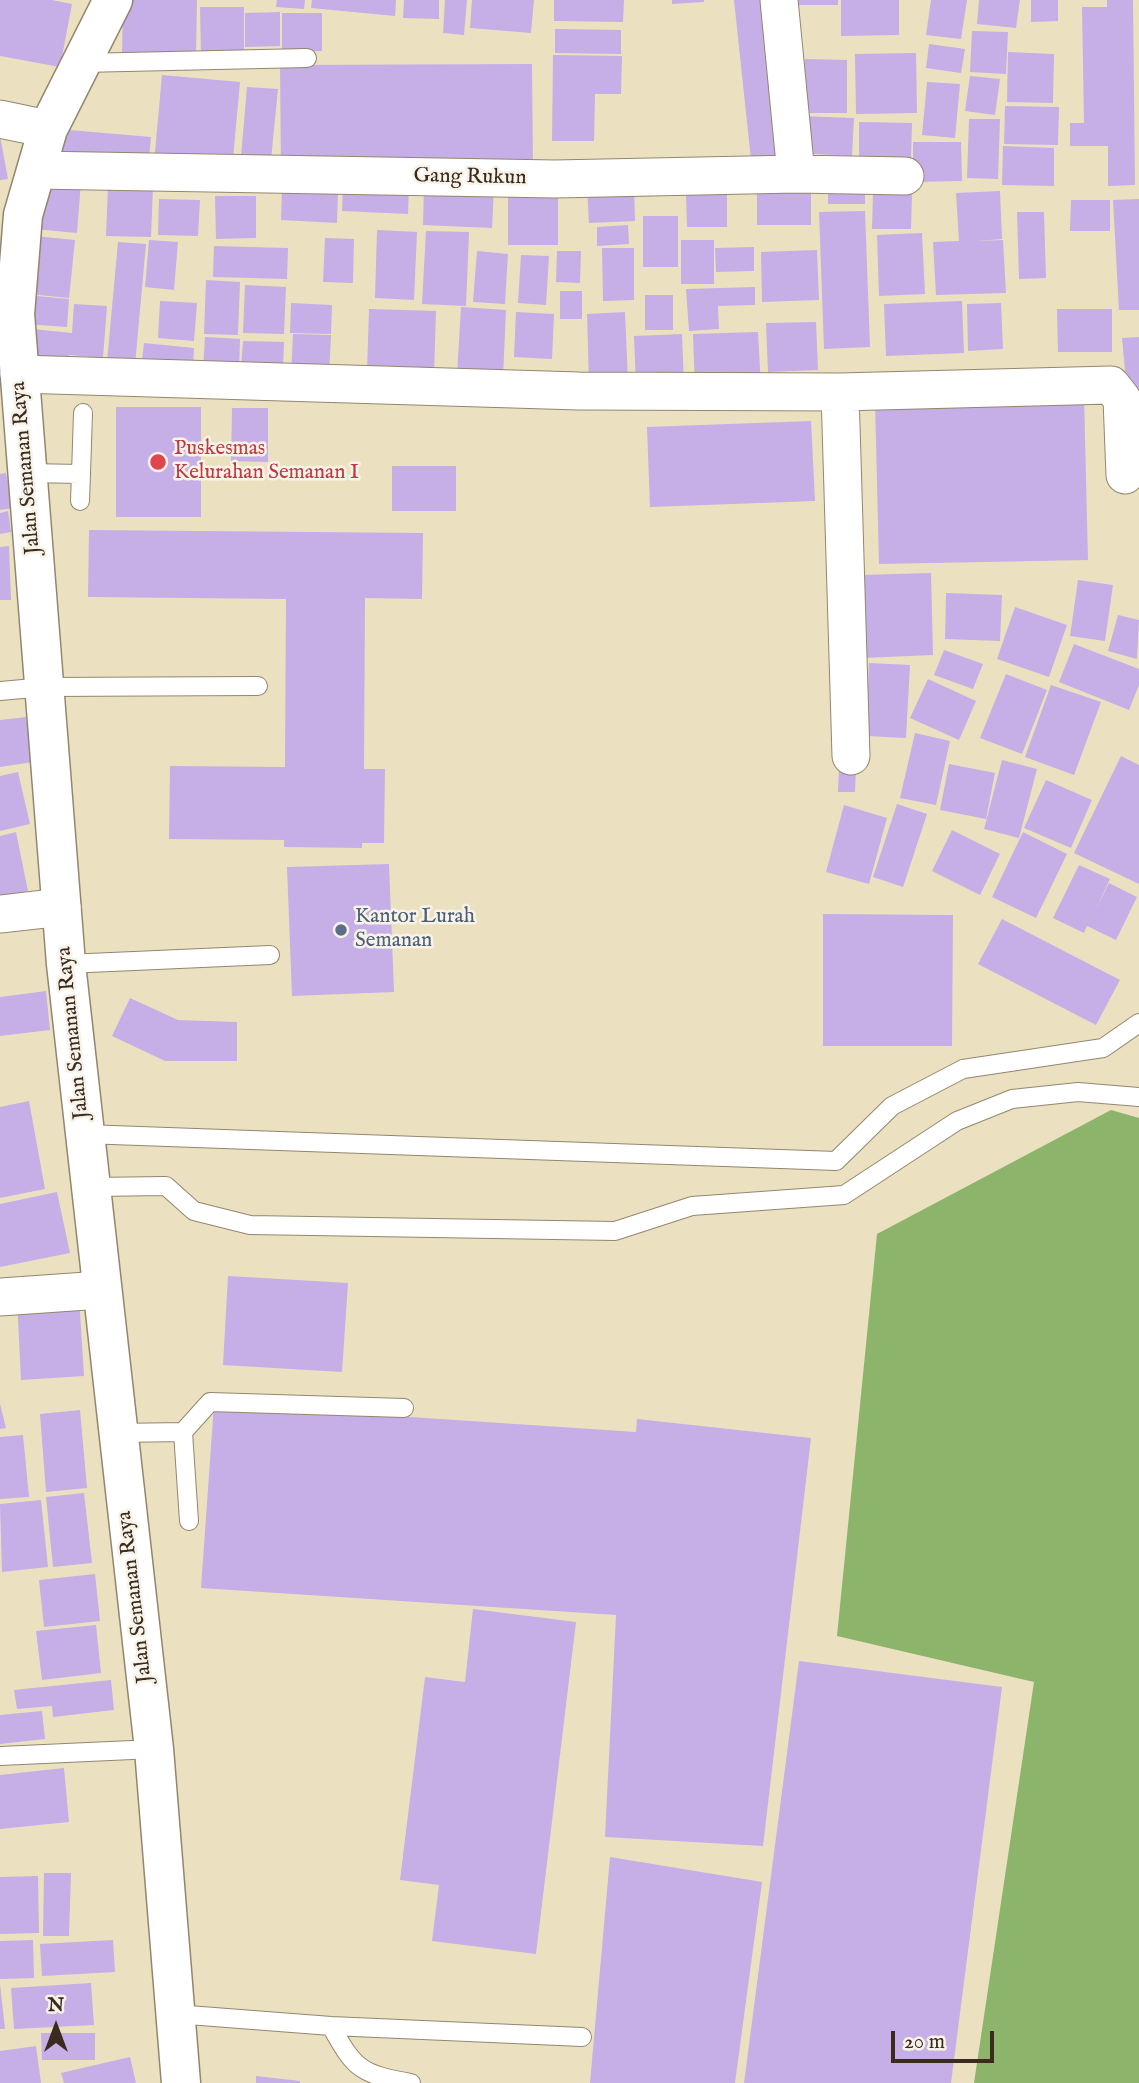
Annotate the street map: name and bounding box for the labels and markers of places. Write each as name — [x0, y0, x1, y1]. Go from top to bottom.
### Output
place label: Puskesmas Kelurahan Semanan I — [174, 437, 359, 487]
marker: Puskesmas Kelurahan Semanan I — [148, 452, 168, 472]
place label: Kantor Lurah Semanan — [355, 905, 475, 955]
marker: Kantor Lurah Semanan — [333, 922, 349, 938]

